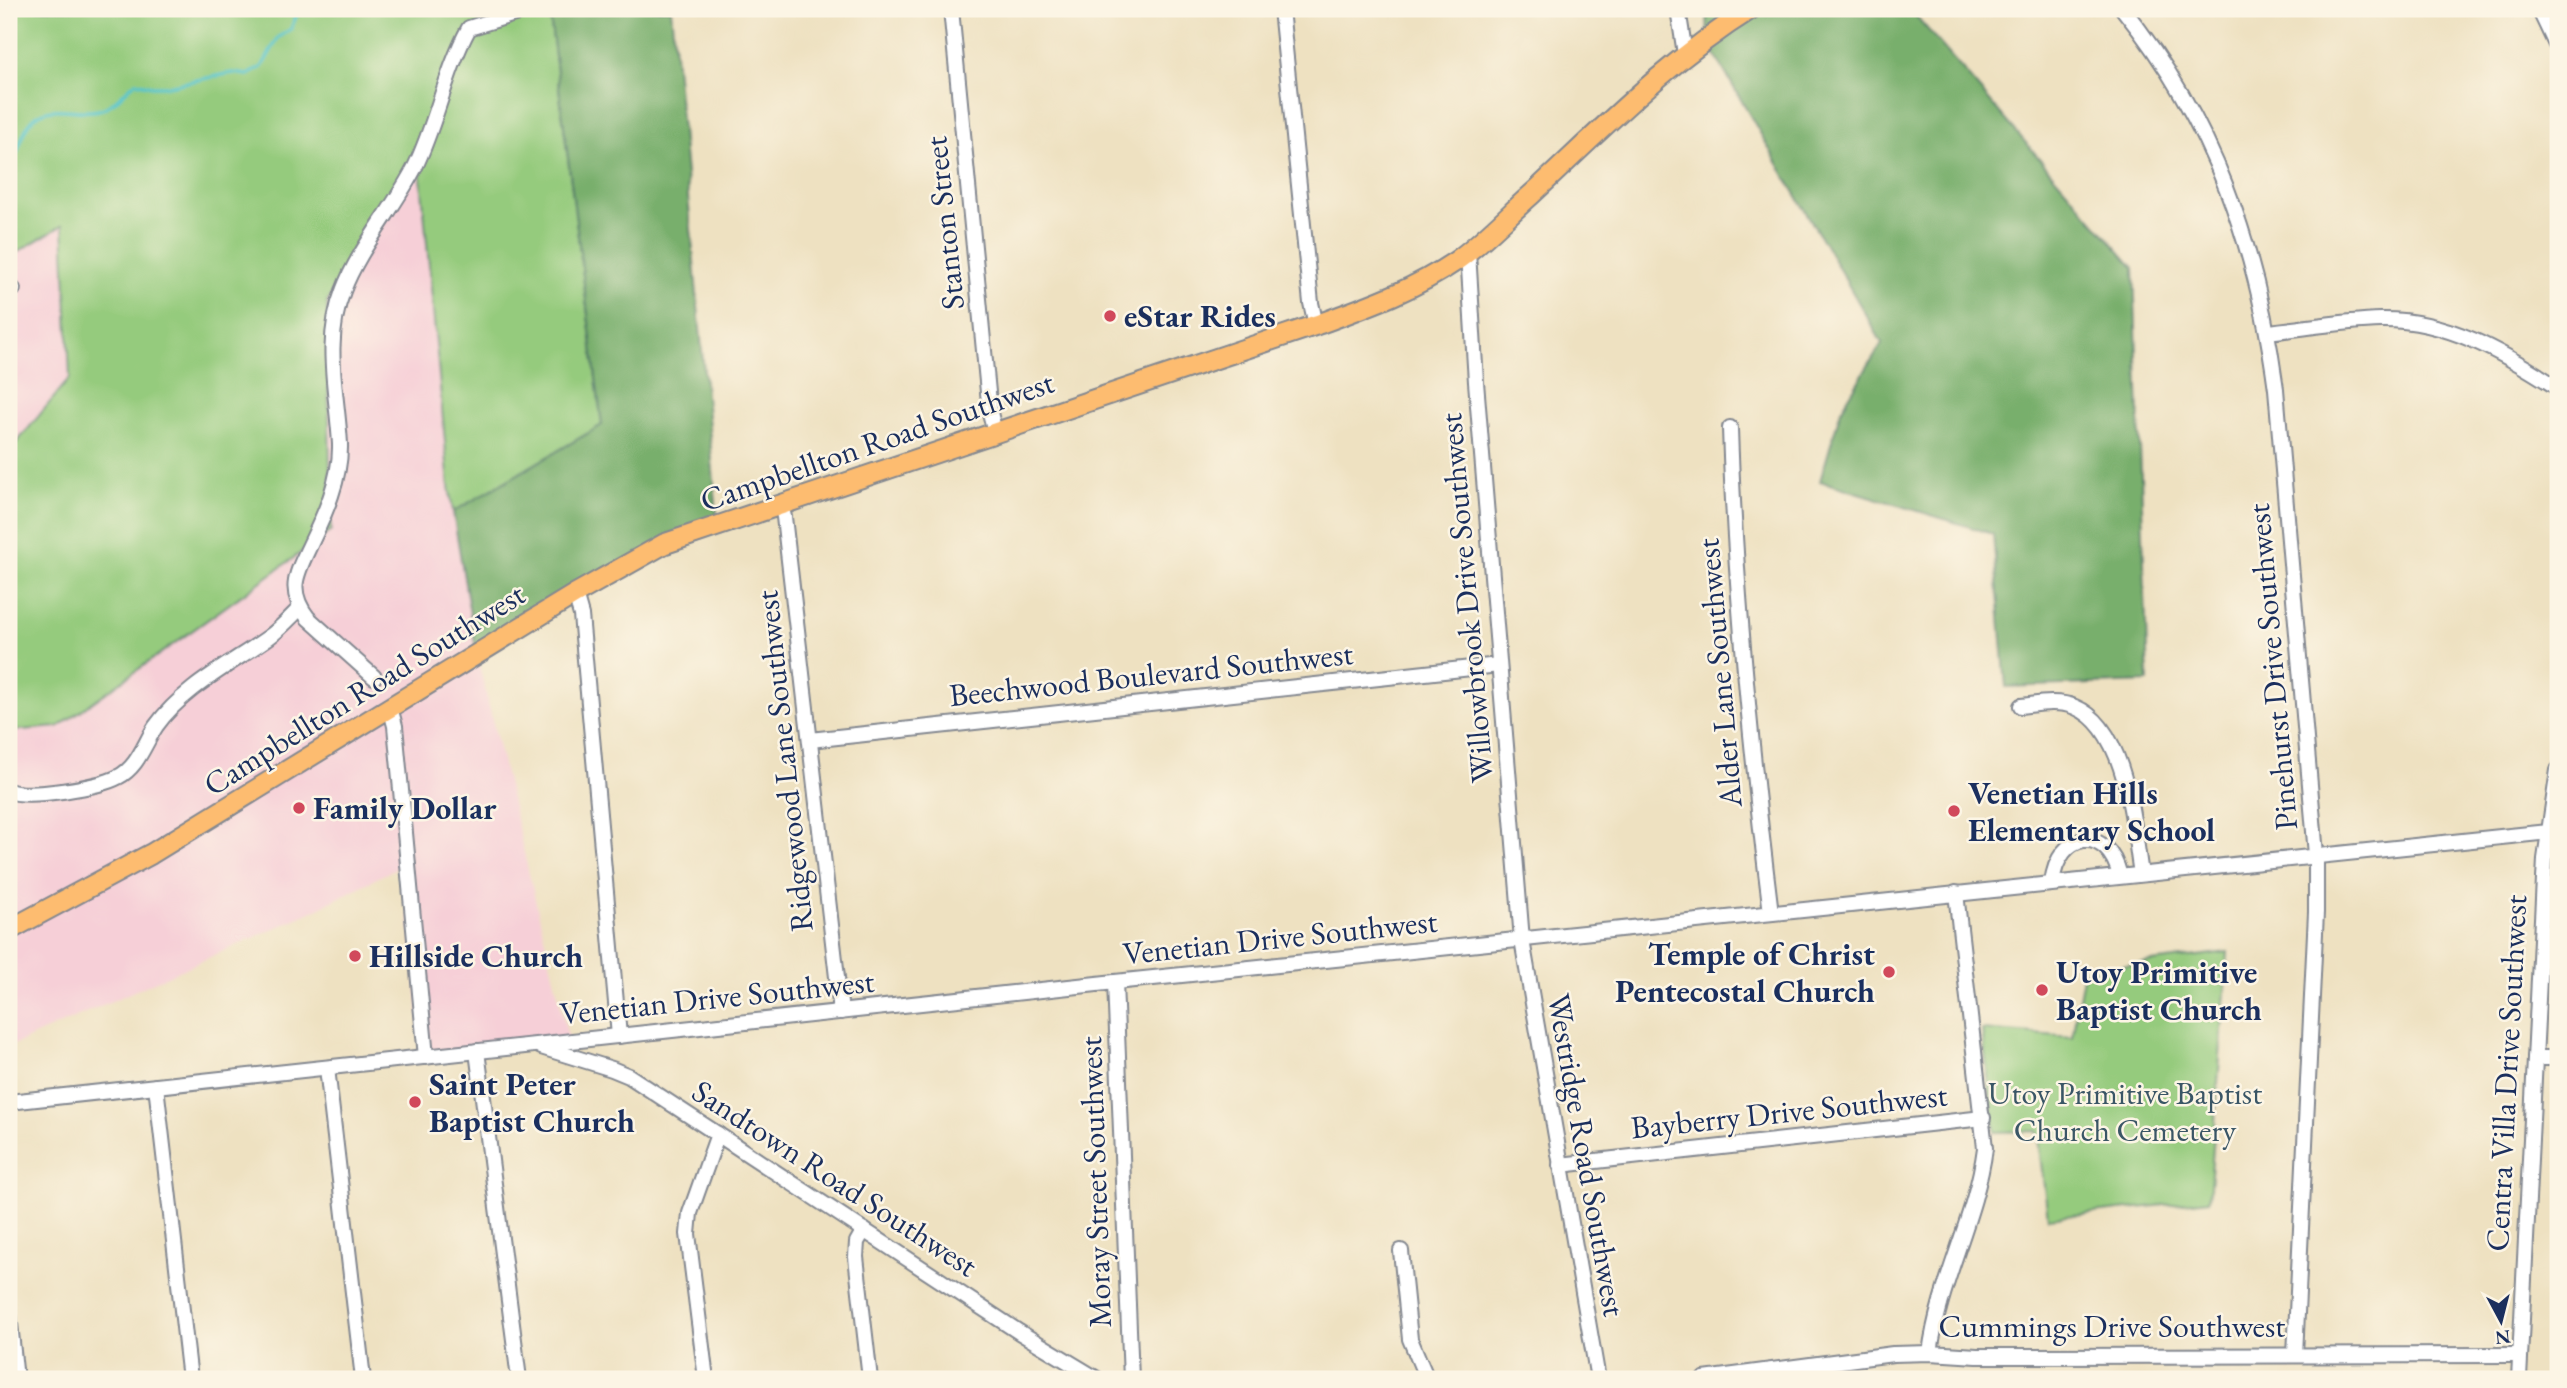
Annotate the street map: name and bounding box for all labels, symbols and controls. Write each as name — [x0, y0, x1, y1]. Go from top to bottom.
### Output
street label: Stanton Street — [914, 134, 974, 312]
place label: eStar Rides — [1124, 295, 1276, 337]
marker: eStar Rides — [1102, 308, 1118, 324]
street label: Campbellton Road Southwest — [695, 361, 1059, 521]
street label: Willowbrook Drive Southwest — [1429, 411, 1503, 785]
street label: Pinehurst Drive Southwest — [2237, 502, 2307, 832]
street label: Alder Lane Southwest — [1686, 537, 1752, 810]
street label: Campbellton Road Southwest — [195, 573, 533, 805]
street label: Ridgewood Lane Southwest — [745, 588, 823, 934]
street label: Beechwood Boulevard Southwest — [947, 632, 1355, 716]
place label: Venetian Hills Elementary School — [1968, 772, 2215, 851]
place label: Family Dollar — [313, 787, 497, 829]
marker: Family Dollar — [291, 800, 307, 816]
marker: Venetian Hills Elementary School — [1946, 803, 1962, 819]
street label: Centra Villa Drive Southwest — [2476, 894, 2536, 1252]
street label: Venetian Drive Southwest — [1121, 900, 1439, 974]
place label: Temple of Christ Pentecostal Church — [1615, 933, 1875, 1012]
place label: Hillside Church — [369, 935, 583, 977]
marker: Hillside Church — [347, 948, 363, 964]
place label: Utoy Primitive Baptist Church — [2056, 951, 2262, 1030]
street label: Venetian Drive Southwest — [558, 960, 876, 1034]
marker: Temple of Christ Pentecostal Church — [1881, 964, 1897, 980]
marker: Utoy Primitive Baptist Church — [2034, 982, 2050, 998]
street label: Westridge Road Southwest — [1538, 990, 1636, 1320]
street label: Moray Street Southwest — [1069, 1036, 1121, 1328]
place label: Saint Peter Baptist Church — [429, 1063, 635, 1142]
street label: Sandtown Road Southwest — [684, 1070, 986, 1286]
park label: Utoy Primitive Baptist Church Cemetery — [1988, 1072, 2262, 1151]
street label: Bayberry Drive Southwest — [1629, 1073, 1949, 1149]
marker: Saint Peter Baptist Church — [407, 1094, 423, 1110]
north arrow — [2466, 1286, 2536, 1356]
street label: Cummings Drive Southwest — [1939, 1305, 2285, 1347]
text: N — [2493, 1324, 2512, 1351]

